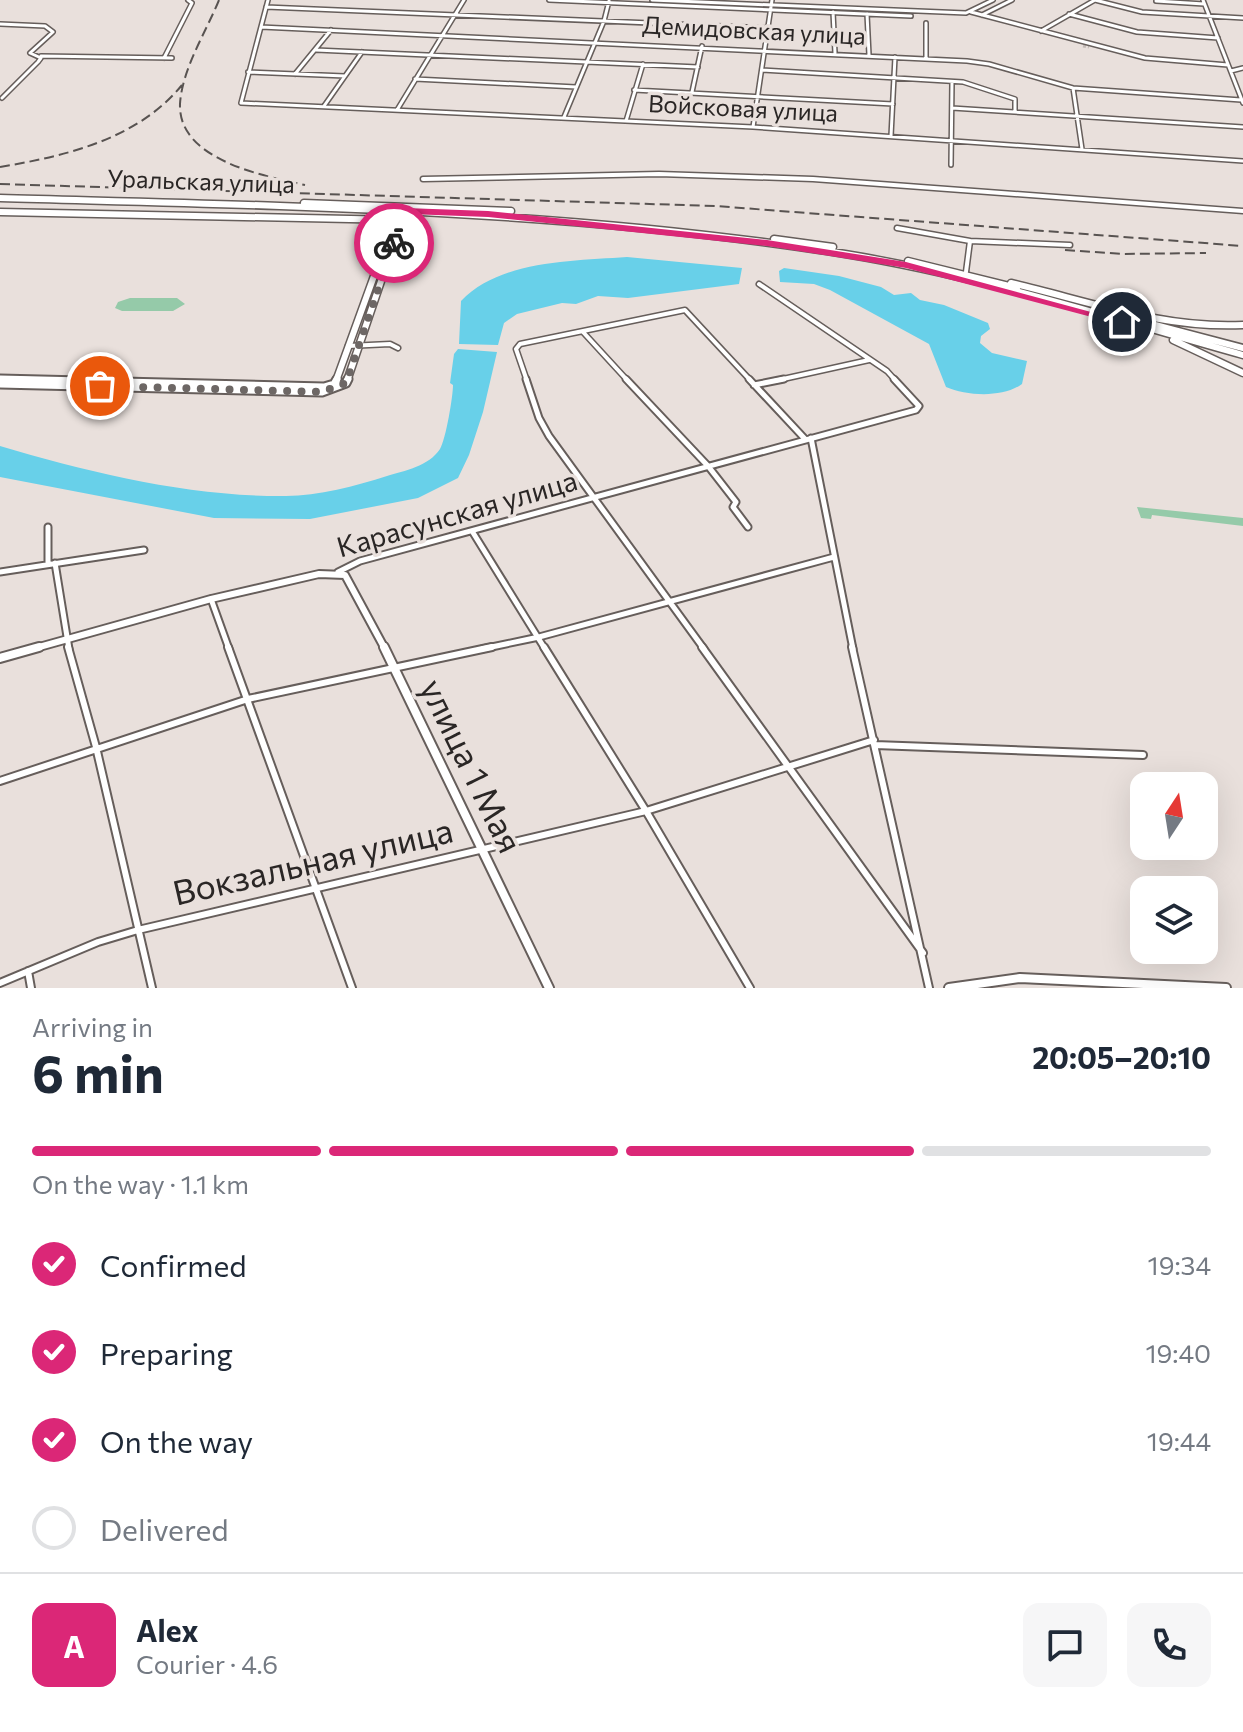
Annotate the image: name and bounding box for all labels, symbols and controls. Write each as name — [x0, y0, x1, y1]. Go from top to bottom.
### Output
street label: Демидовская улица — [642, 9, 866, 50]
street label: Войсковая улица — [647, 88, 839, 127]
street label: Уральская улица — [107, 163, 295, 198]
courier — [354, 203, 434, 283]
icon: bike — [372, 221, 416, 265]
pin — [1088, 288, 1156, 356]
icon: home — [1100, 300, 1144, 344]
pin — [66, 352, 134, 420]
icon: bag — [78, 364, 122, 408]
street label: Карасунская улица — [333, 462, 581, 564]
street label: улица 1 Мая — [413, 671, 533, 859]
north arrow — [1130, 772, 1218, 860]
map controls — [1130, 772, 1218, 964]
street label: Вокзальная улица — [168, 807, 457, 913]
button: layers — [1130, 876, 1218, 964]
text: Arriving in — [32, 1011, 153, 1042]
text: 20:05–20:10 — [1032, 1038, 1211, 1075]
text: 6 min — [32, 1040, 164, 1104]
text: On the way · 1.1 km — [32, 1168, 249, 1199]
icon: check — [32, 1242, 76, 1286]
text: Confirmed — [100, 1246, 247, 1283]
text: 19:34 — [1148, 1249, 1211, 1280]
icon: check — [32, 1330, 76, 1374]
text: Preparing — [100, 1334, 233, 1371]
text: 19:40 — [1145, 1337, 1211, 1368]
icon: check — [32, 1418, 76, 1462]
text: On the way — [100, 1422, 253, 1459]
text: 19:44 — [1147, 1425, 1211, 1456]
text: Delivered — [100, 1510, 229, 1547]
button: chat — [1023, 1603, 1107, 1687]
button: phone — [1127, 1603, 1211, 1687]
text: Alex — [136, 1611, 199, 1648]
text: A — [63, 1627, 85, 1664]
text: Courier · 4.6 — [136, 1648, 278, 1679]

